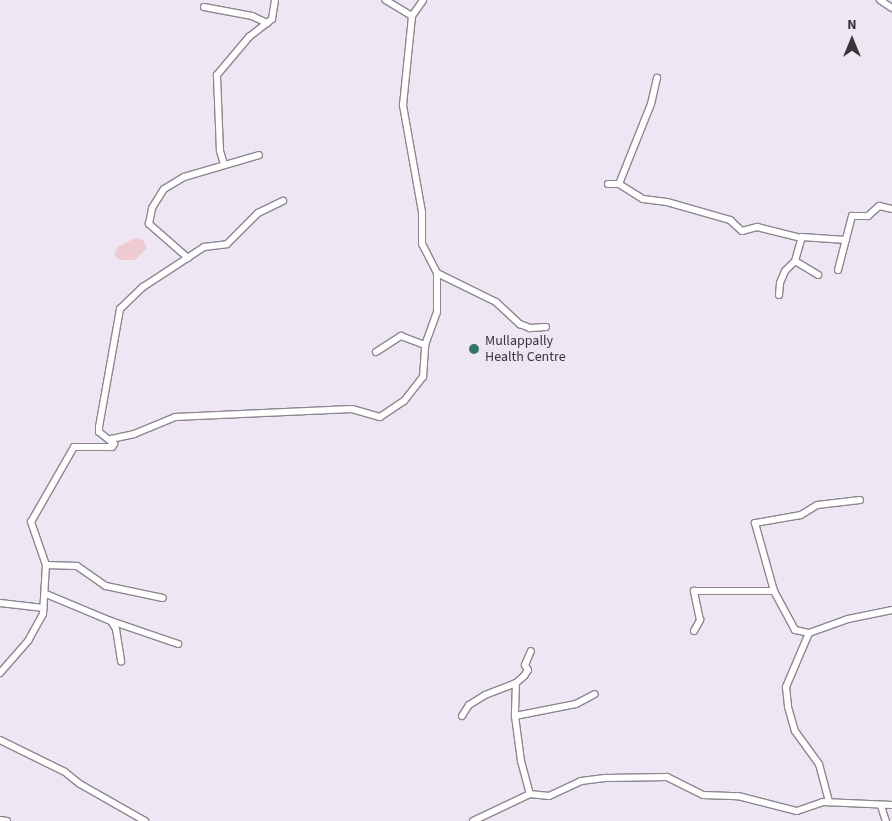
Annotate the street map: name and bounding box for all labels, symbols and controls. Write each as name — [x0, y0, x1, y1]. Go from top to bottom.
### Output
north arrow — [827, 15, 877, 65]
text: N — [847, 15, 857, 35]
place label: Mullappally Health Centre — [485, 333, 566, 366]
marker: Mullappally Health Centre — [467, 342, 481, 356]

